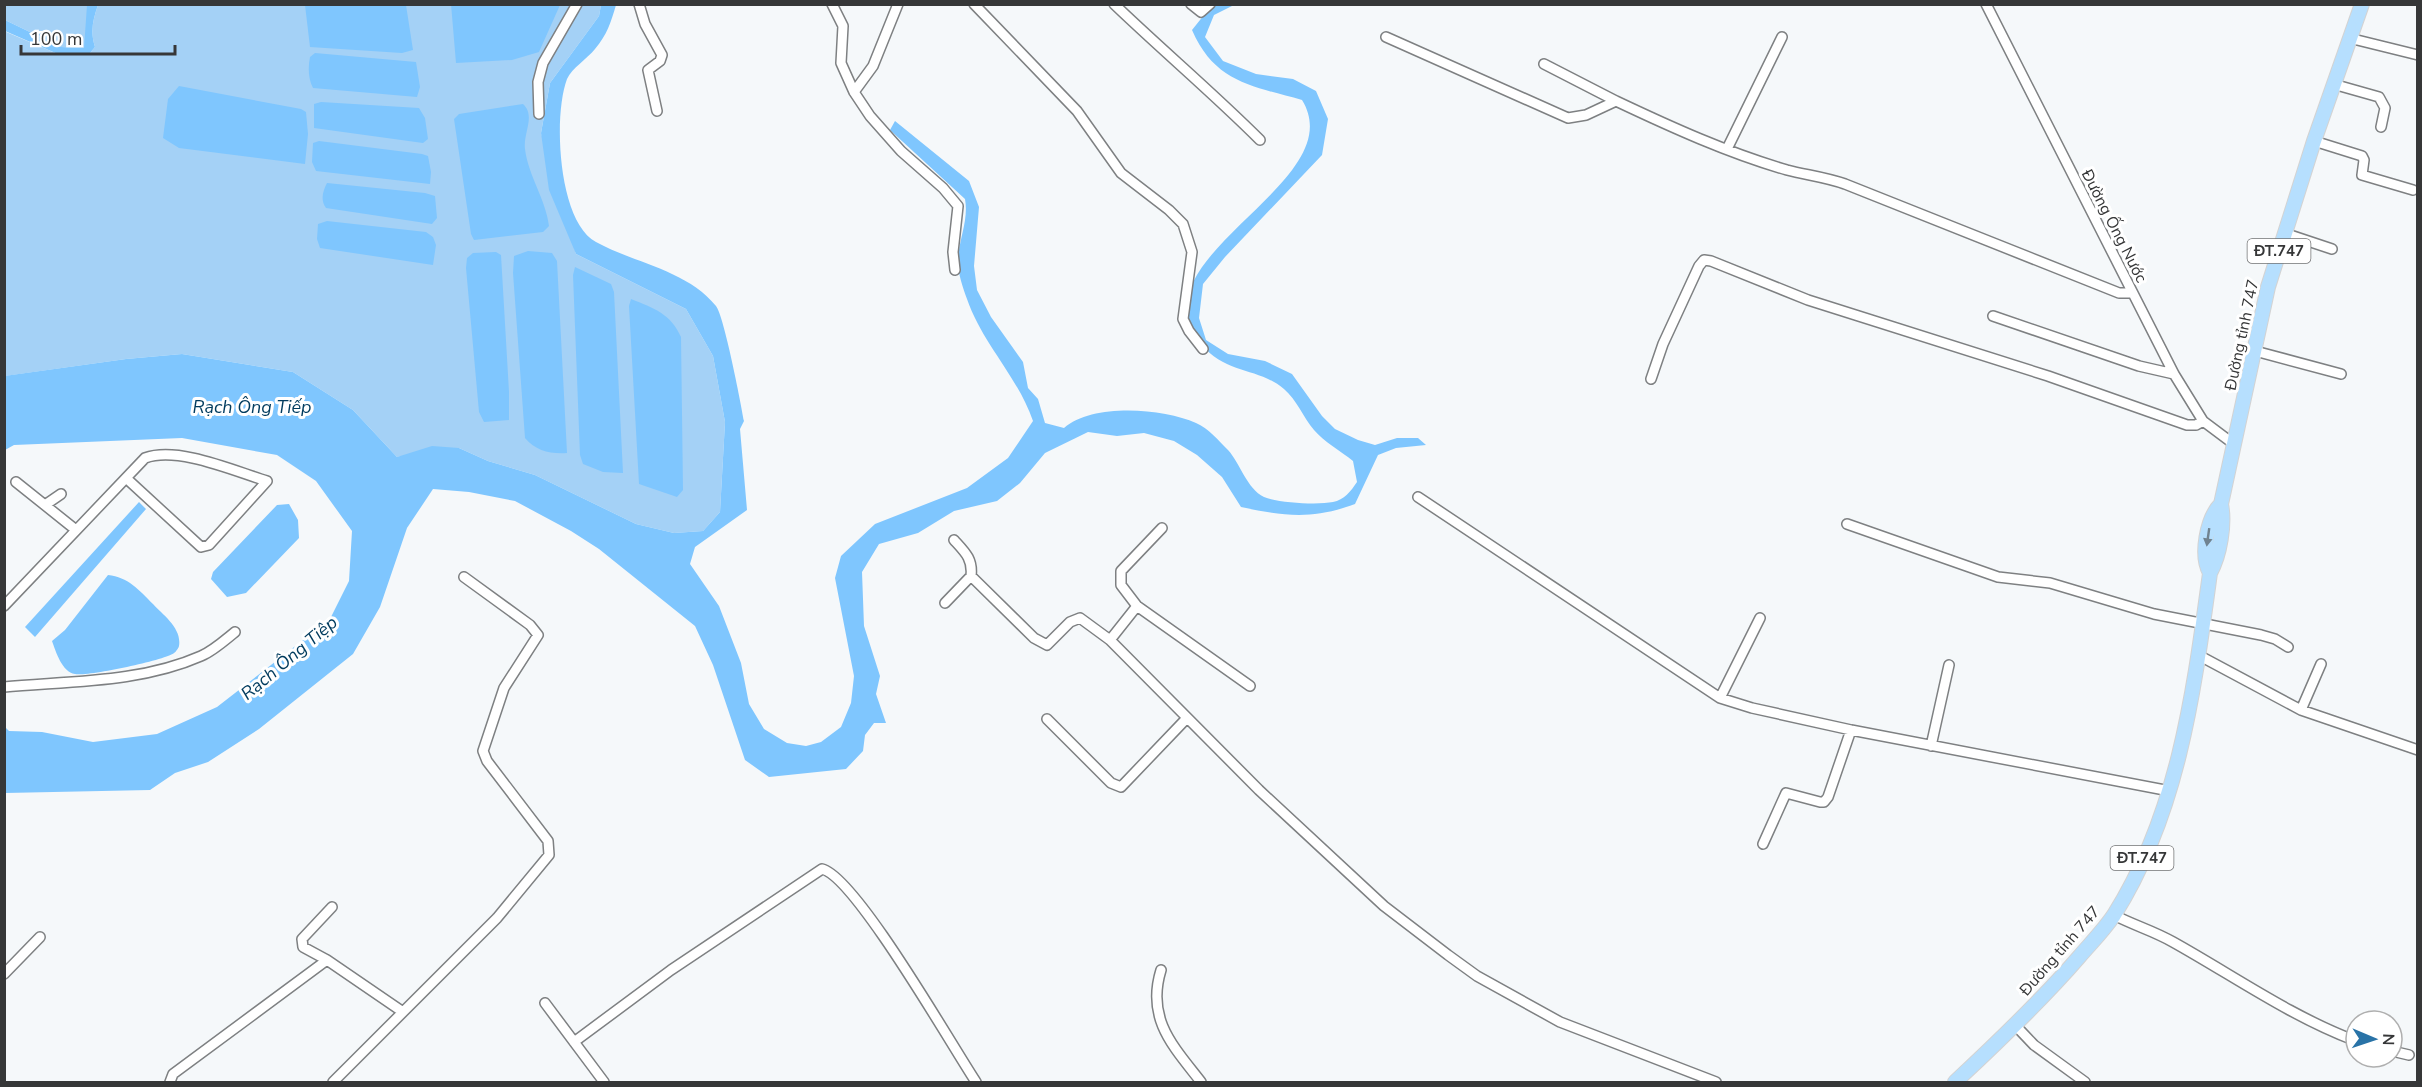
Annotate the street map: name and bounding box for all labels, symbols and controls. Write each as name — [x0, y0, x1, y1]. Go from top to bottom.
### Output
scale bar — [21, 18, 176, 56]
text: 100 m — [30, 27, 82, 51]
street label: Đường Ống Nước — [2076, 164, 2153, 287]
road number: ĐT.747 — [2248, 239, 2310, 263]
street label: Đường tỉnh 747 — [2219, 278, 2264, 393]
water label: Rạch Ông Tiếp — [192, 395, 312, 419]
one-way arrow — [2204, 528, 2213, 547]
water label: Rạch Ông Tiệp — [236, 611, 342, 705]
road number: ĐT.747 — [2110, 846, 2174, 870]
street label: Đường tỉnh 747 — [2014, 901, 2105, 1002]
north arrow — [2344, 1009, 2404, 1069]
text: N — [2377, 1033, 2399, 1046]

